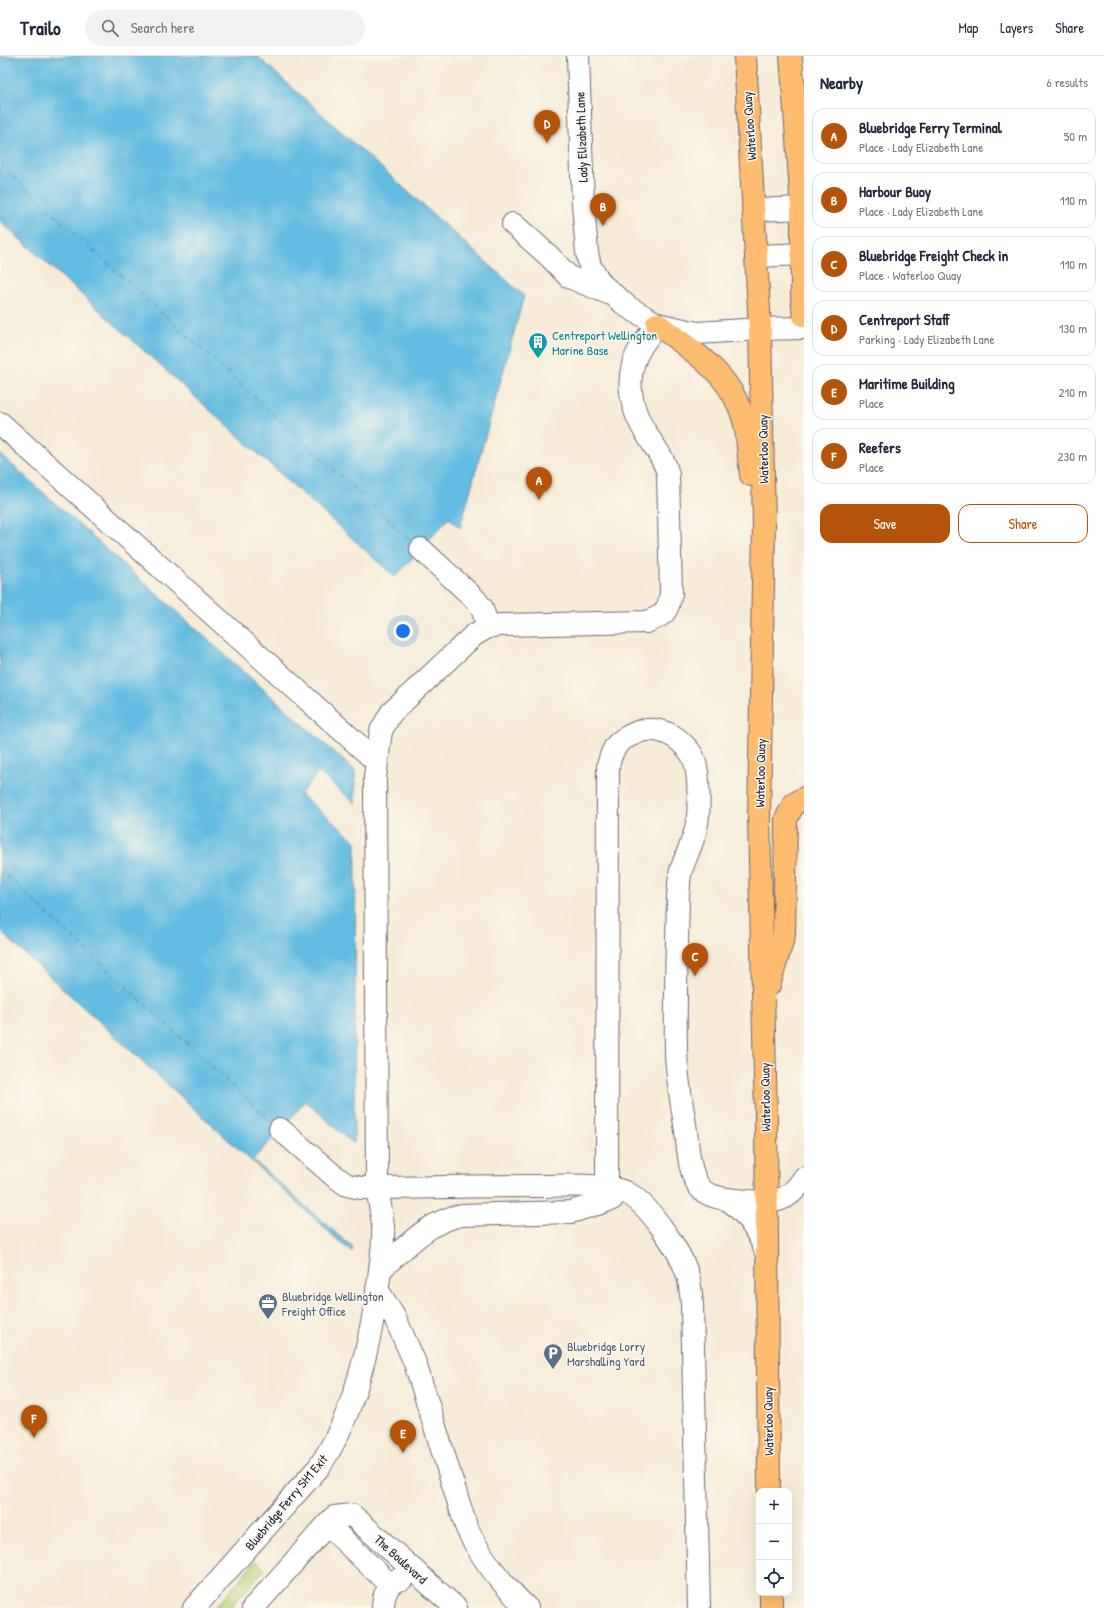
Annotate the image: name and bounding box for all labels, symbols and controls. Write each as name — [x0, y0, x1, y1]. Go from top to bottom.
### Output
search box — [85, 10, 365, 46]
text: Trailo — [20, 15, 61, 41]
icon: search — [99, 17, 121, 39]
text: Search here — [131, 17, 195, 38]
text: Map — [958, 18, 978, 37]
text: Layers — [1000, 18, 1033, 37]
text: Share — [1055, 18, 1084, 37]
text: Nearby — [820, 71, 863, 94]
text: 6 results — [1047, 73, 1088, 91]
street label: Waterloo Quay — [738, 90, 760, 161]
street label: Lady Elizabeth Lane — [570, 91, 592, 183]
pin: D — [534, 110, 560, 143]
text: Bluebridge Ferry Terminal — [859, 117, 1002, 138]
text: A — [831, 127, 837, 145]
text: 50 m — [1064, 127, 1087, 145]
text: Place · Lady Elizabeth Lane — [859, 138, 983, 156]
text: Harbour Buoy — [859, 181, 931, 202]
text: B — [831, 191, 837, 209]
text: 110 m — [1060, 191, 1087, 209]
pin: B — [590, 193, 616, 226]
text: Place · Lady Elizabeth Lane — [859, 202, 983, 220]
text: Bluebridge Freight Check in — [859, 245, 1008, 266]
text: C — [830, 255, 838, 273]
text: 110 m — [1060, 255, 1087, 273]
text: Place · Waterloo Quay — [859, 266, 962, 284]
text: Centreport Staff — [859, 309, 950, 330]
text: D — [831, 319, 837, 337]
text: 130 m — [1059, 319, 1087, 337]
place label: Centreport Wellington Marine Base — [552, 326, 657, 359]
text: Parking · Lady Elizabeth Lane — [859, 330, 995, 348]
building icon: Centreport Wellington Marine Base — [527, 331, 549, 359]
text: Maritime Building — [859, 373, 955, 394]
text: E — [831, 383, 837, 401]
text: 210 m — [1059, 383, 1087, 401]
text: Place — [859, 394, 884, 412]
street label: Waterloo Quay — [753, 414, 773, 484]
text: Reefers — [859, 437, 901, 458]
text: F — [832, 447, 836, 465]
text: 230 m — [1057, 447, 1087, 465]
text: Place — [859, 458, 884, 476]
pin: A — [526, 467, 552, 500]
button: Save — [820, 504, 950, 543]
button: Share — [958, 504, 1088, 543]
your location — [393, 621, 413, 641]
street label: Waterloo Quay — [750, 738, 770, 808]
pin: C — [682, 943, 708, 976]
street label: Waterloo Quay — [755, 1062, 775, 1132]
place label: Bluebridge Wellington Freight Office — [281, 1287, 384, 1320]
office icon: Bluebridge Wellington Freight Office — [257, 1292, 279, 1320]
place label: Bluebridge Lorry Marshalling Yard — [567, 1337, 646, 1370]
parking icon: Bluebridge Lorry Marshalling Yard — [542, 1342, 564, 1370]
street label: Waterloo Quay — [758, 1386, 778, 1456]
pin: F — [21, 1405, 47, 1438]
pin: E — [390, 1420, 416, 1453]
street label: Bluebridge Ferry SH1 Exit — [241, 1450, 332, 1554]
map controls — [756, 1488, 792, 1596]
button: + — [756, 1488, 792, 1524]
button: − — [756, 1524, 792, 1560]
street label: The Boulevard — [371, 1530, 431, 1588]
button: locate — [756, 1560, 792, 1596]

